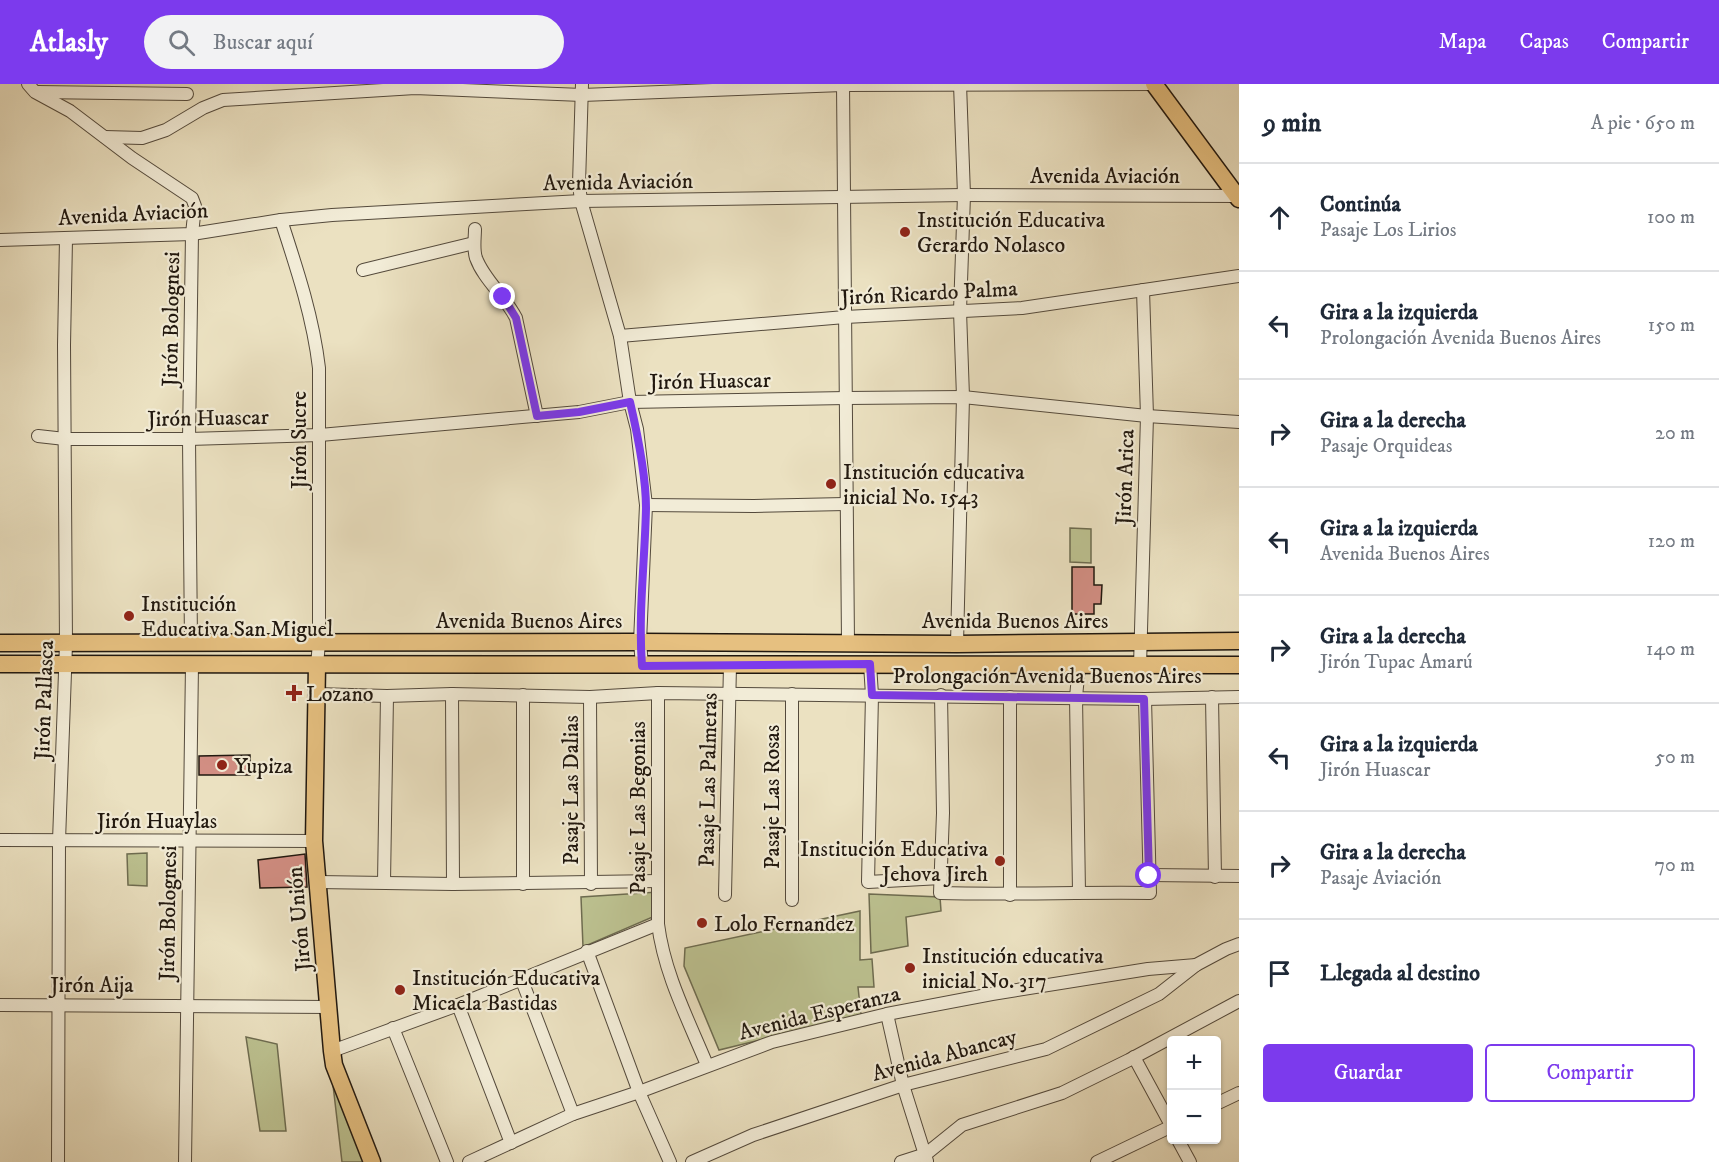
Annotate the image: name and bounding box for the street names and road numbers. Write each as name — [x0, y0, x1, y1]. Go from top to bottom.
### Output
street label: Avenida Aviación — [1030, 163, 1181, 190]
street label: Avenida Aviación — [543, 168, 694, 197]
street label: Avenida Aviación — [57, 197, 209, 232]
street label: Jirón Bolognesi — [157, 251, 186, 389]
street label: Jirón Ricardo Palma — [838, 275, 1019, 312]
street label: Jirón Huascar — [647, 367, 772, 396]
street label: Jirón Sucre — [286, 391, 313, 491]
street label: Jirón Huascar — [145, 404, 270, 433]
street label: Jirón Arica — [1110, 428, 1141, 527]
street label: Avenida Buenos Aires — [436, 608, 622, 635]
street label: Avenida Buenos Aires — [922, 608, 1108, 635]
street label: Jirón Pallasca — [29, 639, 60, 762]
street label: Prolongación Avenida Buenos Aires — [892, 663, 1202, 690]
street label: Pasaje Las Palmeras — [693, 693, 724, 867]
street label: Pasaje Las Dalias — [558, 715, 585, 865]
street label: Pasaje Las Begonias — [625, 721, 652, 895]
street label: Pasaje Las Rosas — [759, 725, 786, 869]
street label: Jirón Huaylas — [95, 808, 217, 835]
street label: Jirón Bolognesi — [154, 845, 183, 983]
street label: Jirón Unión — [281, 865, 318, 974]
street label: Jirón Aija — [48, 972, 134, 999]
street label: Avenida Esperanza — [736, 980, 904, 1047]
street label: Avenida Abancay — [869, 1023, 1020, 1088]

